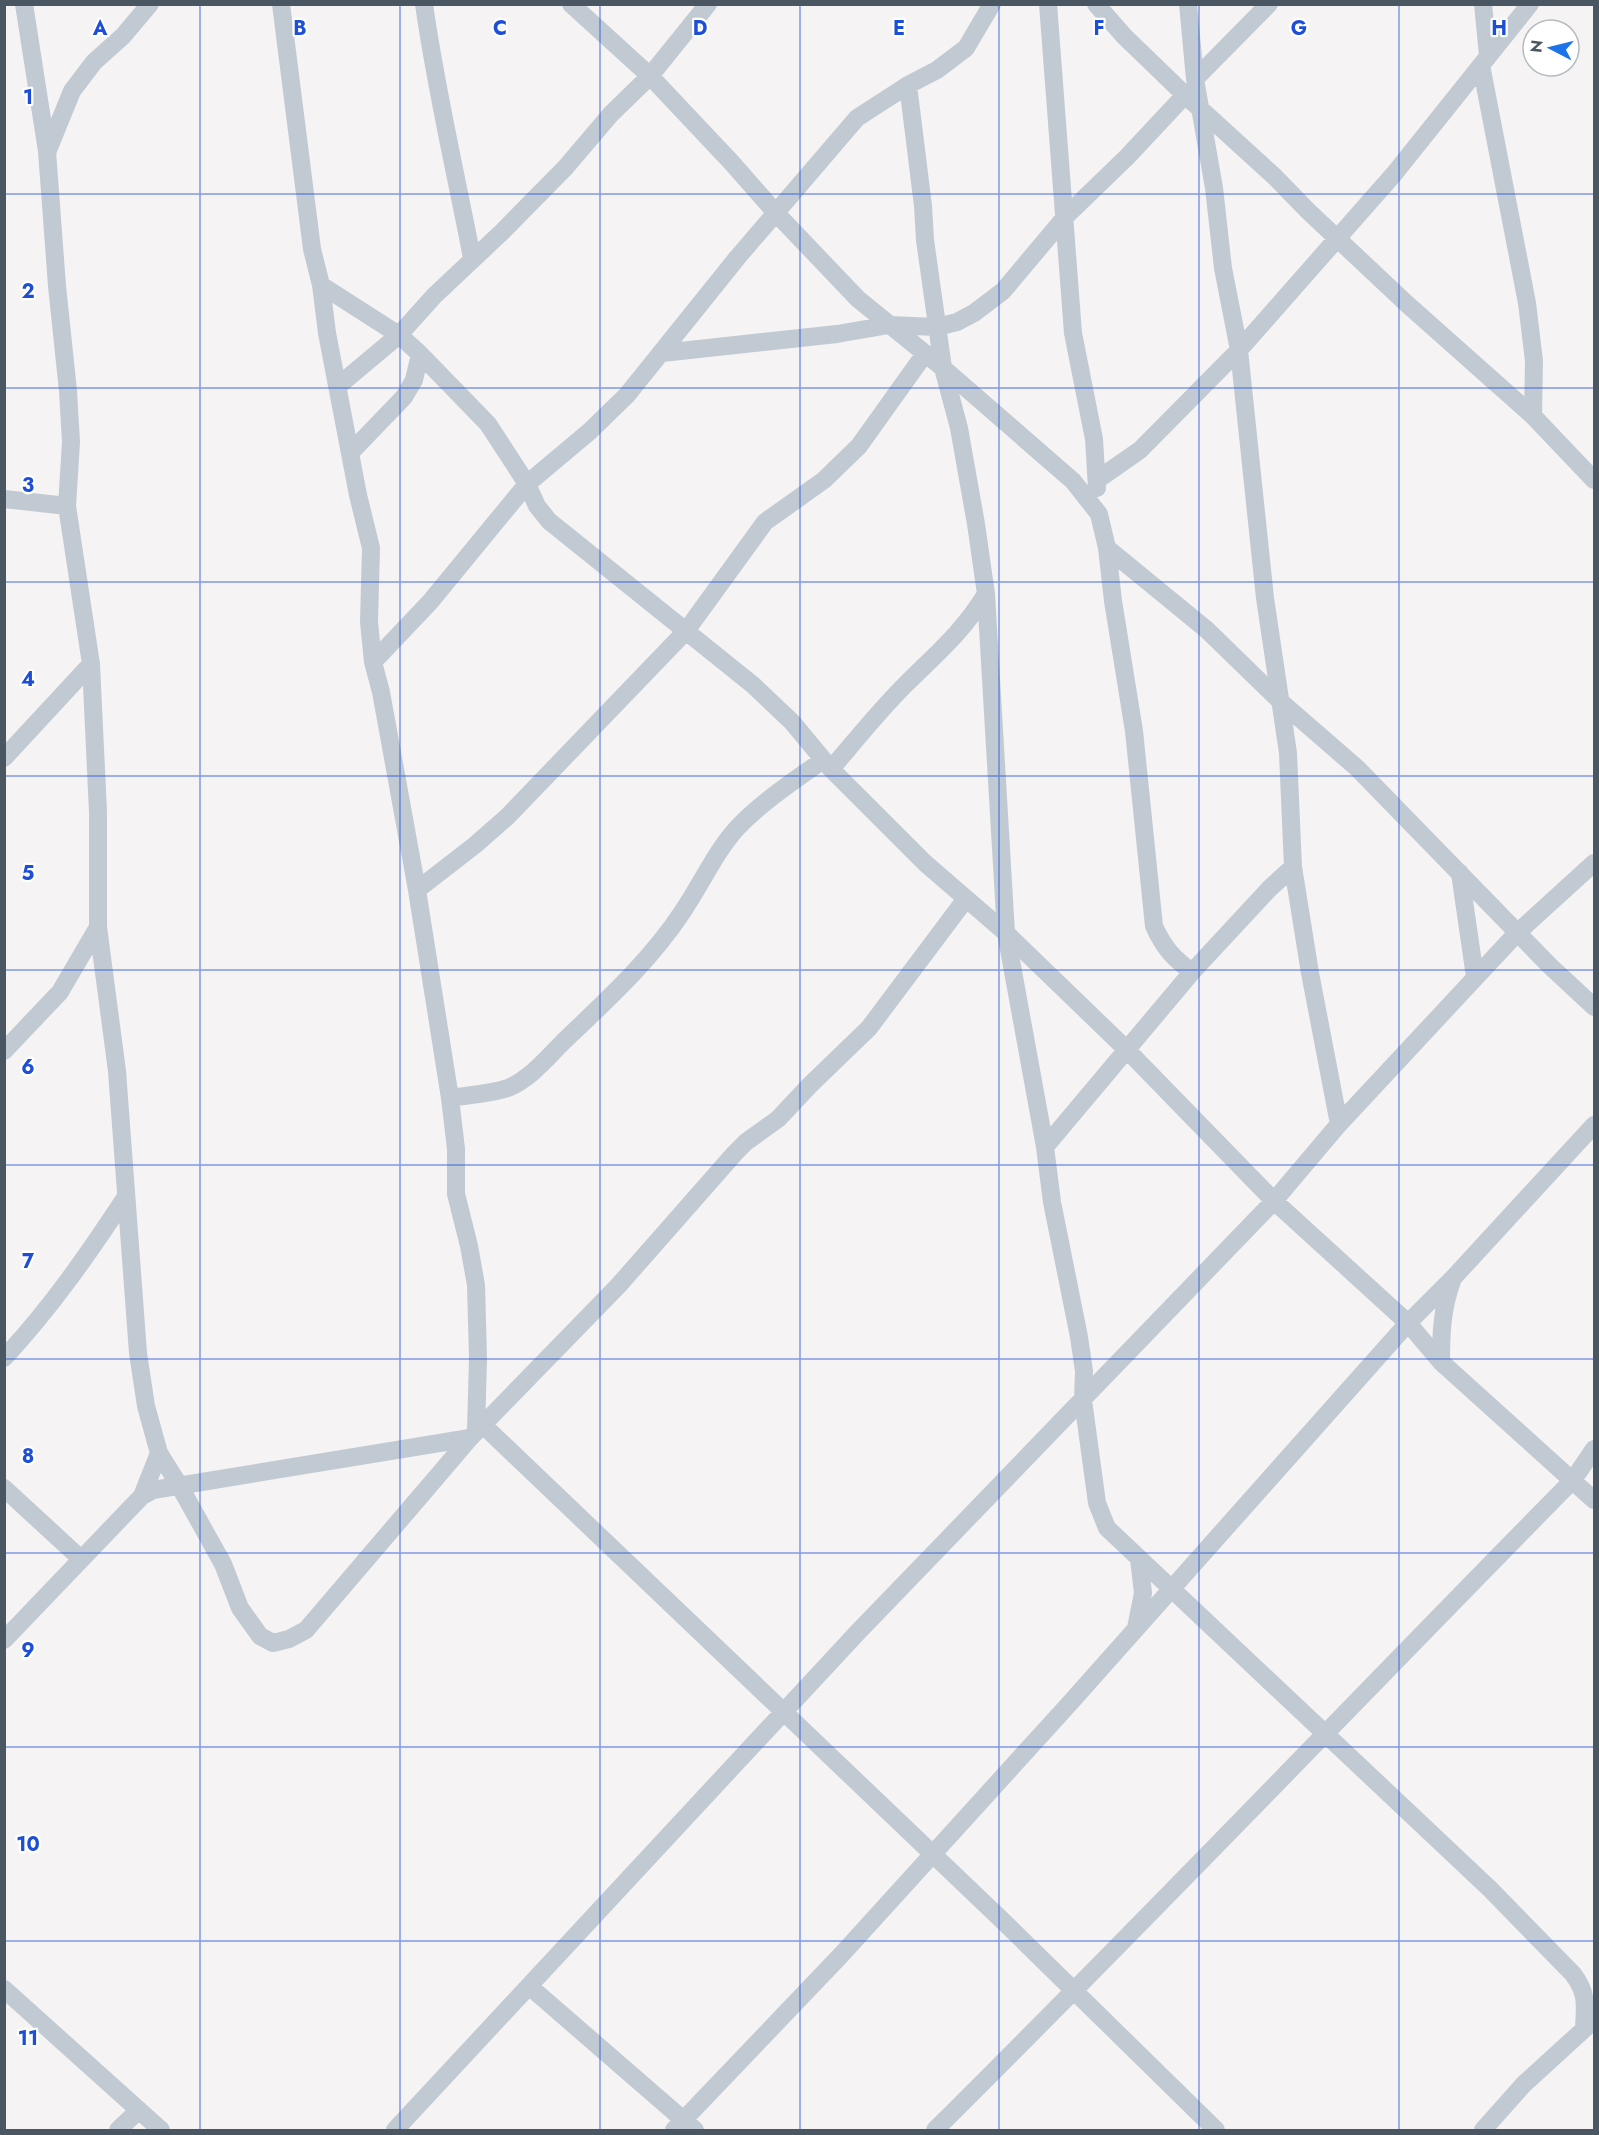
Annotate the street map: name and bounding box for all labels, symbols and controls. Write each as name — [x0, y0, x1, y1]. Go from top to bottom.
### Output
text: A — [92, 14, 108, 43]
text: B — [293, 14, 307, 43]
text: C — [493, 14, 507, 43]
text: D — [693, 14, 707, 43]
text: E — [893, 14, 905, 43]
text: F — [1093, 14, 1105, 43]
text: G — [1291, 14, 1307, 43]
text: H — [1491, 14, 1507, 43]
north arrow — [1521, 18, 1581, 78]
text: N — [1524, 39, 1549, 54]
text: 1 — [23, 83, 33, 112]
text: 2 — [21, 277, 35, 306]
text: 3 — [22, 471, 34, 500]
text: 4 — [21, 665, 35, 694]
text: 5 — [22, 859, 35, 888]
text: 6 — [21, 1053, 35, 1082]
text: 7 — [22, 1247, 35, 1276]
text: 8 — [22, 1442, 34, 1471]
text: 9 — [21, 1636, 35, 1665]
text: 10 — [16, 1830, 40, 1859]
text: 11 — [18, 2024, 38, 2053]

